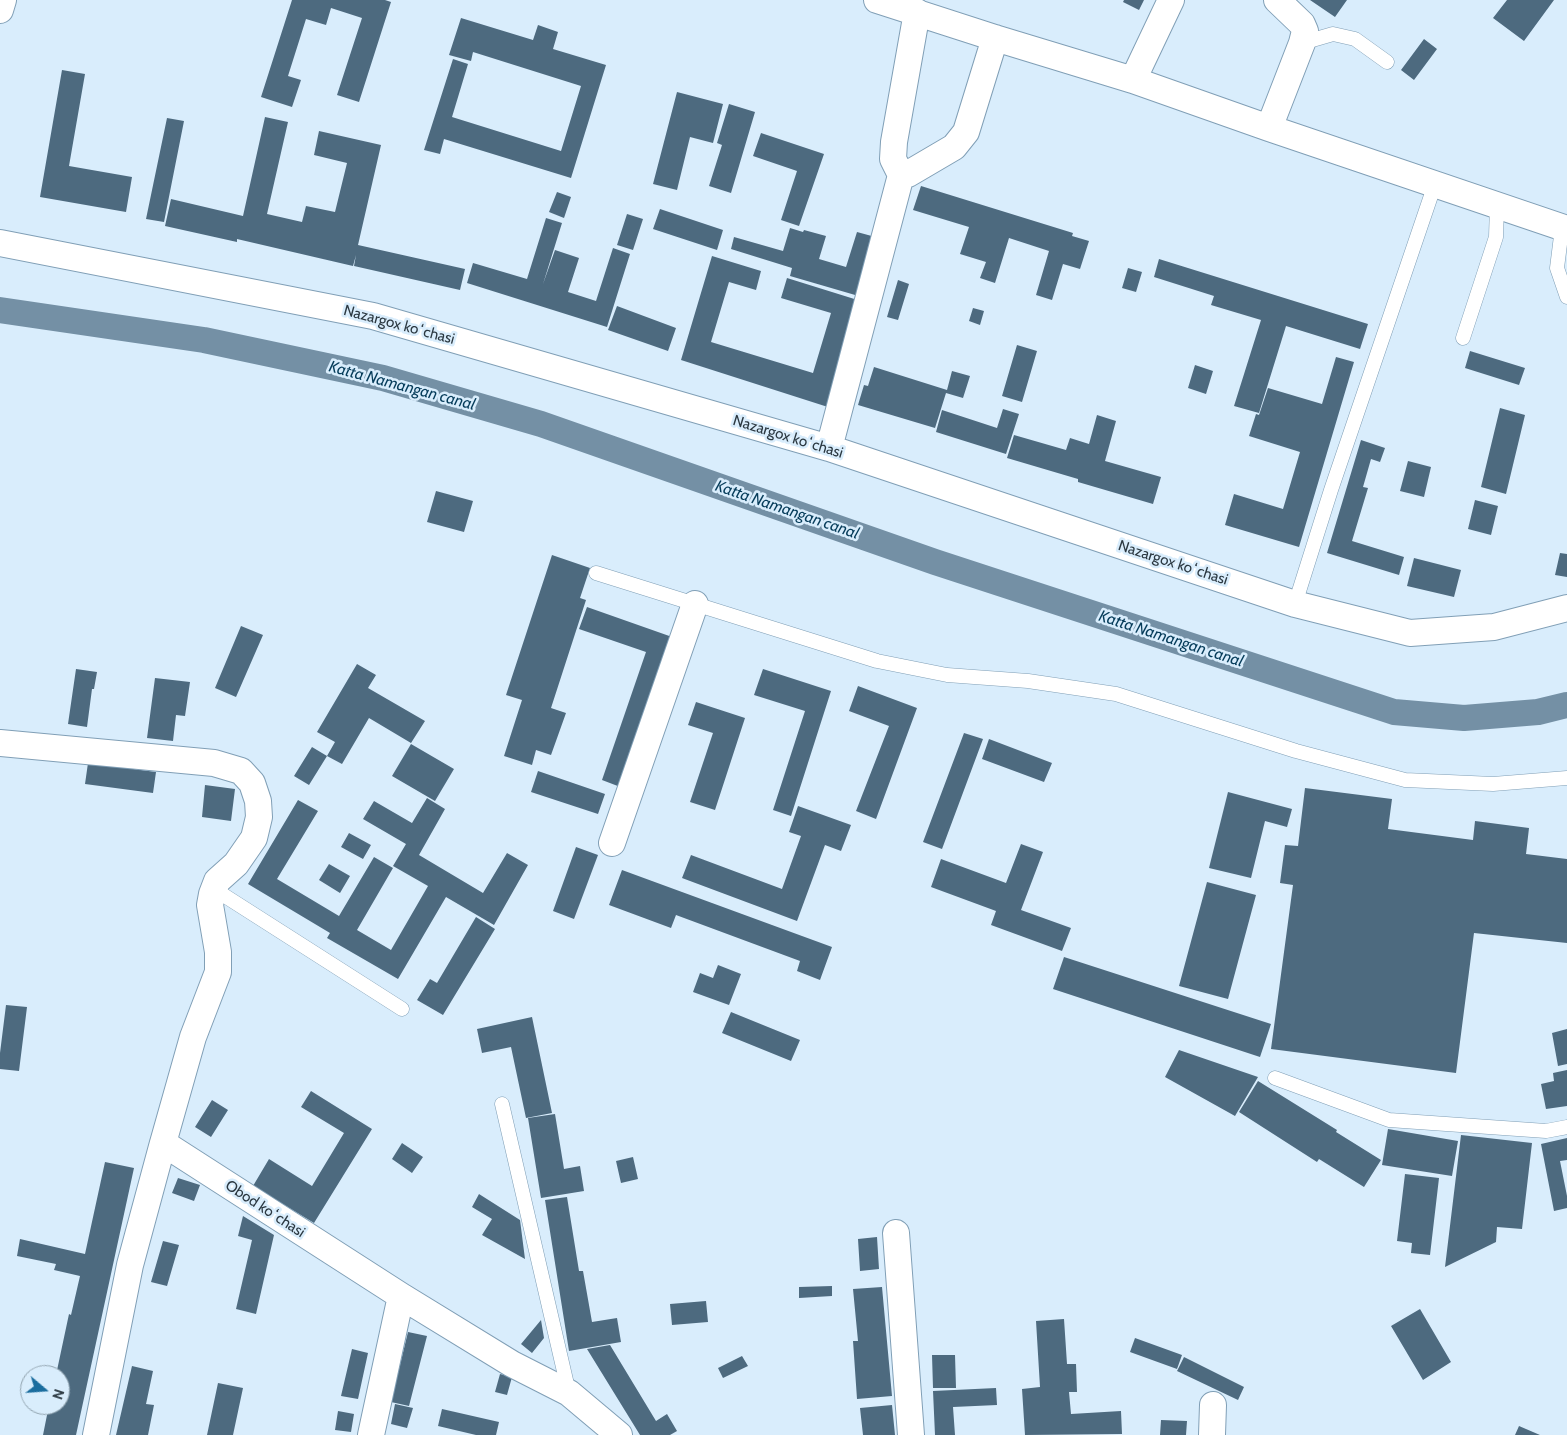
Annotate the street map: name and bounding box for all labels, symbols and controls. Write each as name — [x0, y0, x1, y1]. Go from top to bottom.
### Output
street label: Nazargox koʻchasi — [341, 302, 457, 348]
water label: Katta Namangan canal — [327, 357, 477, 415]
street label: Nazargox koʻchasi — [731, 412, 845, 462]
water label: Katta Namangan canal — [713, 476, 861, 544]
street label: Nazargox koʻchasi — [1116, 537, 1230, 589]
water label: Katta Namangan canal — [1096, 607, 1246, 671]
street label: Obod koʻchasi — [222, 1177, 308, 1241]
north arrow — [20, 1365, 70, 1415]
text: N — [48, 1387, 68, 1402]

